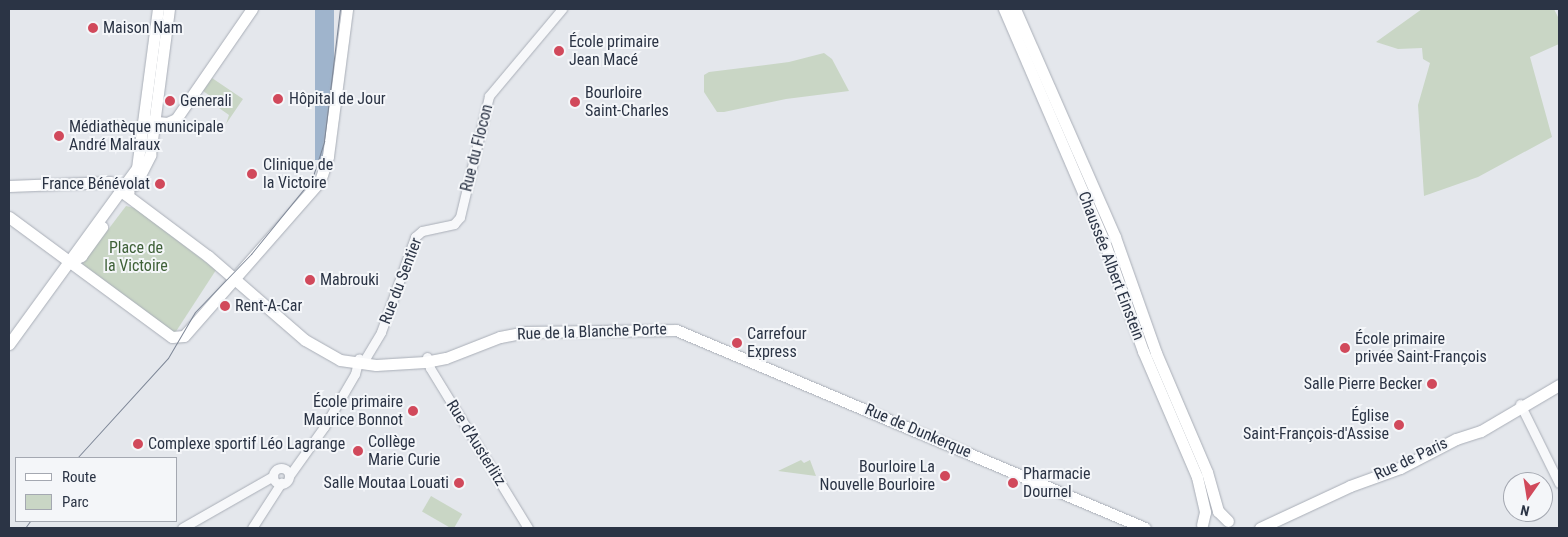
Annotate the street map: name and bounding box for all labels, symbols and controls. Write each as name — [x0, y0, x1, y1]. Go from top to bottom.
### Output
place label: Maison Nam — [103, 18, 183, 38]
marker: Maison Nam — [87, 22, 99, 34]
place label: École primaire Jean Macé — [569, 32, 659, 70]
marker: École primaire Jean Macé — [553, 45, 565, 57]
place label: Bourloire Saint-Charles — [585, 83, 669, 121]
place label: Hôpital de Jour — [289, 89, 386, 109]
place label: Generali — [180, 91, 232, 111]
marker: Hôpital de Jour — [271, 92, 285, 106]
marker: Generali — [164, 95, 176, 107]
marker: Bourloire Saint-Charles — [569, 96, 581, 108]
street label: Rue du Flocon — [457, 102, 497, 194]
place label: Médiathèque municipale André Malraux — [69, 117, 224, 155]
marker: Médiathèque municipale André Malraux — [53, 130, 65, 142]
place label: Clinique de la Victoire — [263, 155, 333, 193]
marker: Clinique de la Victoire — [245, 167, 259, 181]
place label: France Bénévolat — [42, 174, 150, 194]
marker: France Bénévolat — [154, 178, 166, 190]
street label: Chaussée Albert Einstein — [1074, 189, 1148, 343]
street label: Rue du Sentier — [376, 235, 426, 327]
park label: Place de la Victoire — [104, 238, 168, 276]
place label: Mabrouki — [320, 270, 379, 290]
marker: Mabrouki — [304, 274, 316, 286]
place label: Rent-A-Car — [235, 296, 302, 316]
marker: Rent-A-Car — [219, 300, 231, 312]
street label: Rue de la Blanche Porte — [517, 320, 667, 344]
place label: Carrefour Express — [747, 324, 807, 362]
place label: École primaire privée Saint-François — [1355, 329, 1487, 367]
marker: Carrefour Express — [731, 337, 743, 349]
marker: École primaire privée Saint-François — [1339, 342, 1351, 354]
place label: Salle Pierre Becker — [1304, 374, 1422, 394]
marker: Salle Pierre Becker — [1426, 378, 1438, 390]
place label: École primaire Maurice Bonnot — [303, 392, 403, 430]
street label: Rue d'Austerlitz — [442, 397, 510, 489]
street label: Rue de Dunkerque — [862, 400, 974, 462]
marker: École primaire Maurice Bonnot — [407, 405, 419, 417]
place label: Église Saint-François-d'Assise — [1243, 406, 1389, 444]
marker: Église Saint-François-d'Assise — [1393, 419, 1405, 431]
place label: Collège Marie Curie — [368, 432, 440, 470]
place label: Complexe sportif Léo Lagrange — [148, 434, 345, 454]
street label: Rue de Paris — [1371, 434, 1451, 484]
marker: Complexe sportif Léo Lagrange — [132, 438, 144, 450]
marker: Collège Marie Curie — [352, 445, 364, 457]
legend — [15, 457, 178, 522]
place label: Bourloire La Nouvelle Bourloire — [820, 457, 935, 495]
place label: Pharmacie Dournel — [1023, 464, 1090, 502]
text: Route — [62, 468, 96, 486]
marker: Bourloire La Nouvelle Bourloire — [939, 470, 951, 482]
north arrow — [1503, 472, 1553, 522]
place label: Salle Moutaa Louati — [323, 473, 449, 493]
marker: Salle Moutaa Louati — [453, 477, 465, 489]
marker: Pharmacie Dournel — [1007, 477, 1019, 489]
text: Parc — [62, 493, 89, 511]
text: N — [1519, 502, 1531, 519]

